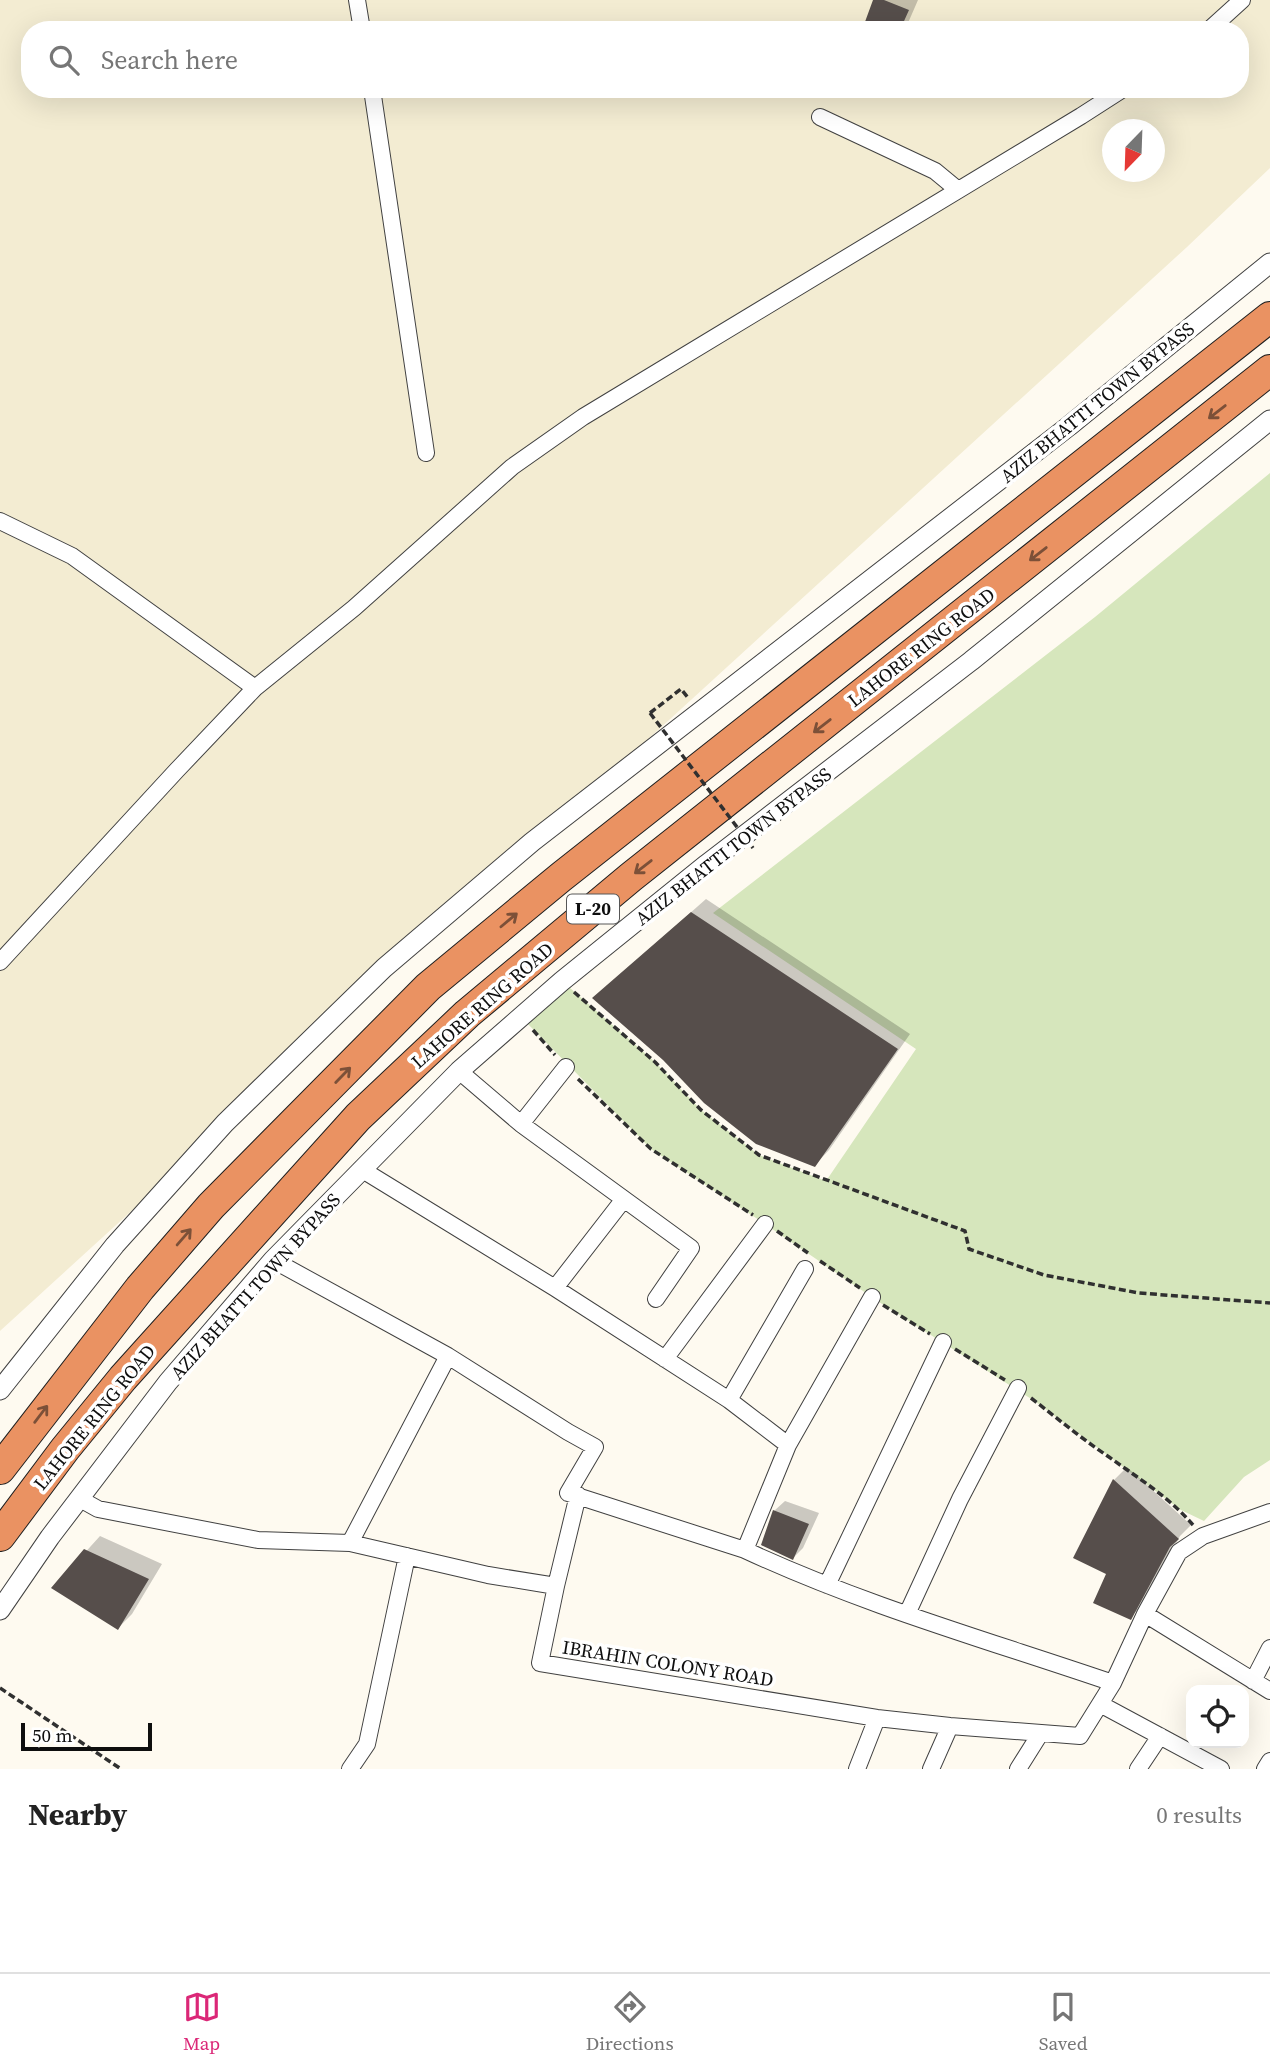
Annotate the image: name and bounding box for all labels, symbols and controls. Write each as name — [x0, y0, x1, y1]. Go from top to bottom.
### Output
search box — [21, 21, 1249, 98]
icon: search — [45, 41, 83, 79]
text: Search here — [101, 42, 238, 78]
north arrow — [1102, 119, 1165, 182]
street label: AZIZ BHATTI TOWN BYPASS — [994, 316, 1200, 488]
one-way arrow — [1208, 405, 1226, 420]
one-way arrow — [1030, 546, 1048, 561]
street label: LAHORE RING ROAD — [842, 581, 1000, 713]
one-way arrow — [813, 718, 831, 733]
street label: AZIZ BHATTI TOWN BYPASS — [629, 761, 837, 931]
one-way arrow — [635, 859, 653, 875]
road number: L-20 — [567, 894, 619, 924]
one-way arrow — [500, 912, 518, 928]
street label: LAHORE RING ROAD — [405, 936, 559, 1074]
one-way arrow — [334, 1066, 351, 1083]
street label: AZIZ BHATTI TOWN BYPASS — [164, 1187, 346, 1385]
one-way arrow — [176, 1228, 192, 1246]
street label: LAHORE RING ROAD — [27, 1339, 161, 1495]
one-way arrow — [34, 1405, 48, 1424]
street label: IBRAHIN COLONY ROAD — [561, 1633, 775, 1693]
map controls — [1186, 1685, 1249, 1748]
button: locate — [1186, 1685, 1249, 1748]
scale bar — [21, 1720, 152, 1752]
text: 50 m — [32, 1722, 73, 1748]
text: Nearby — [28, 1794, 127, 1835]
text: 0 results — [1156, 1799, 1242, 1831]
tab: Map — [183, 1988, 221, 2056]
tab: Directions — [586, 1988, 674, 2056]
tab: Saved — [1039, 1988, 1087, 2056]

